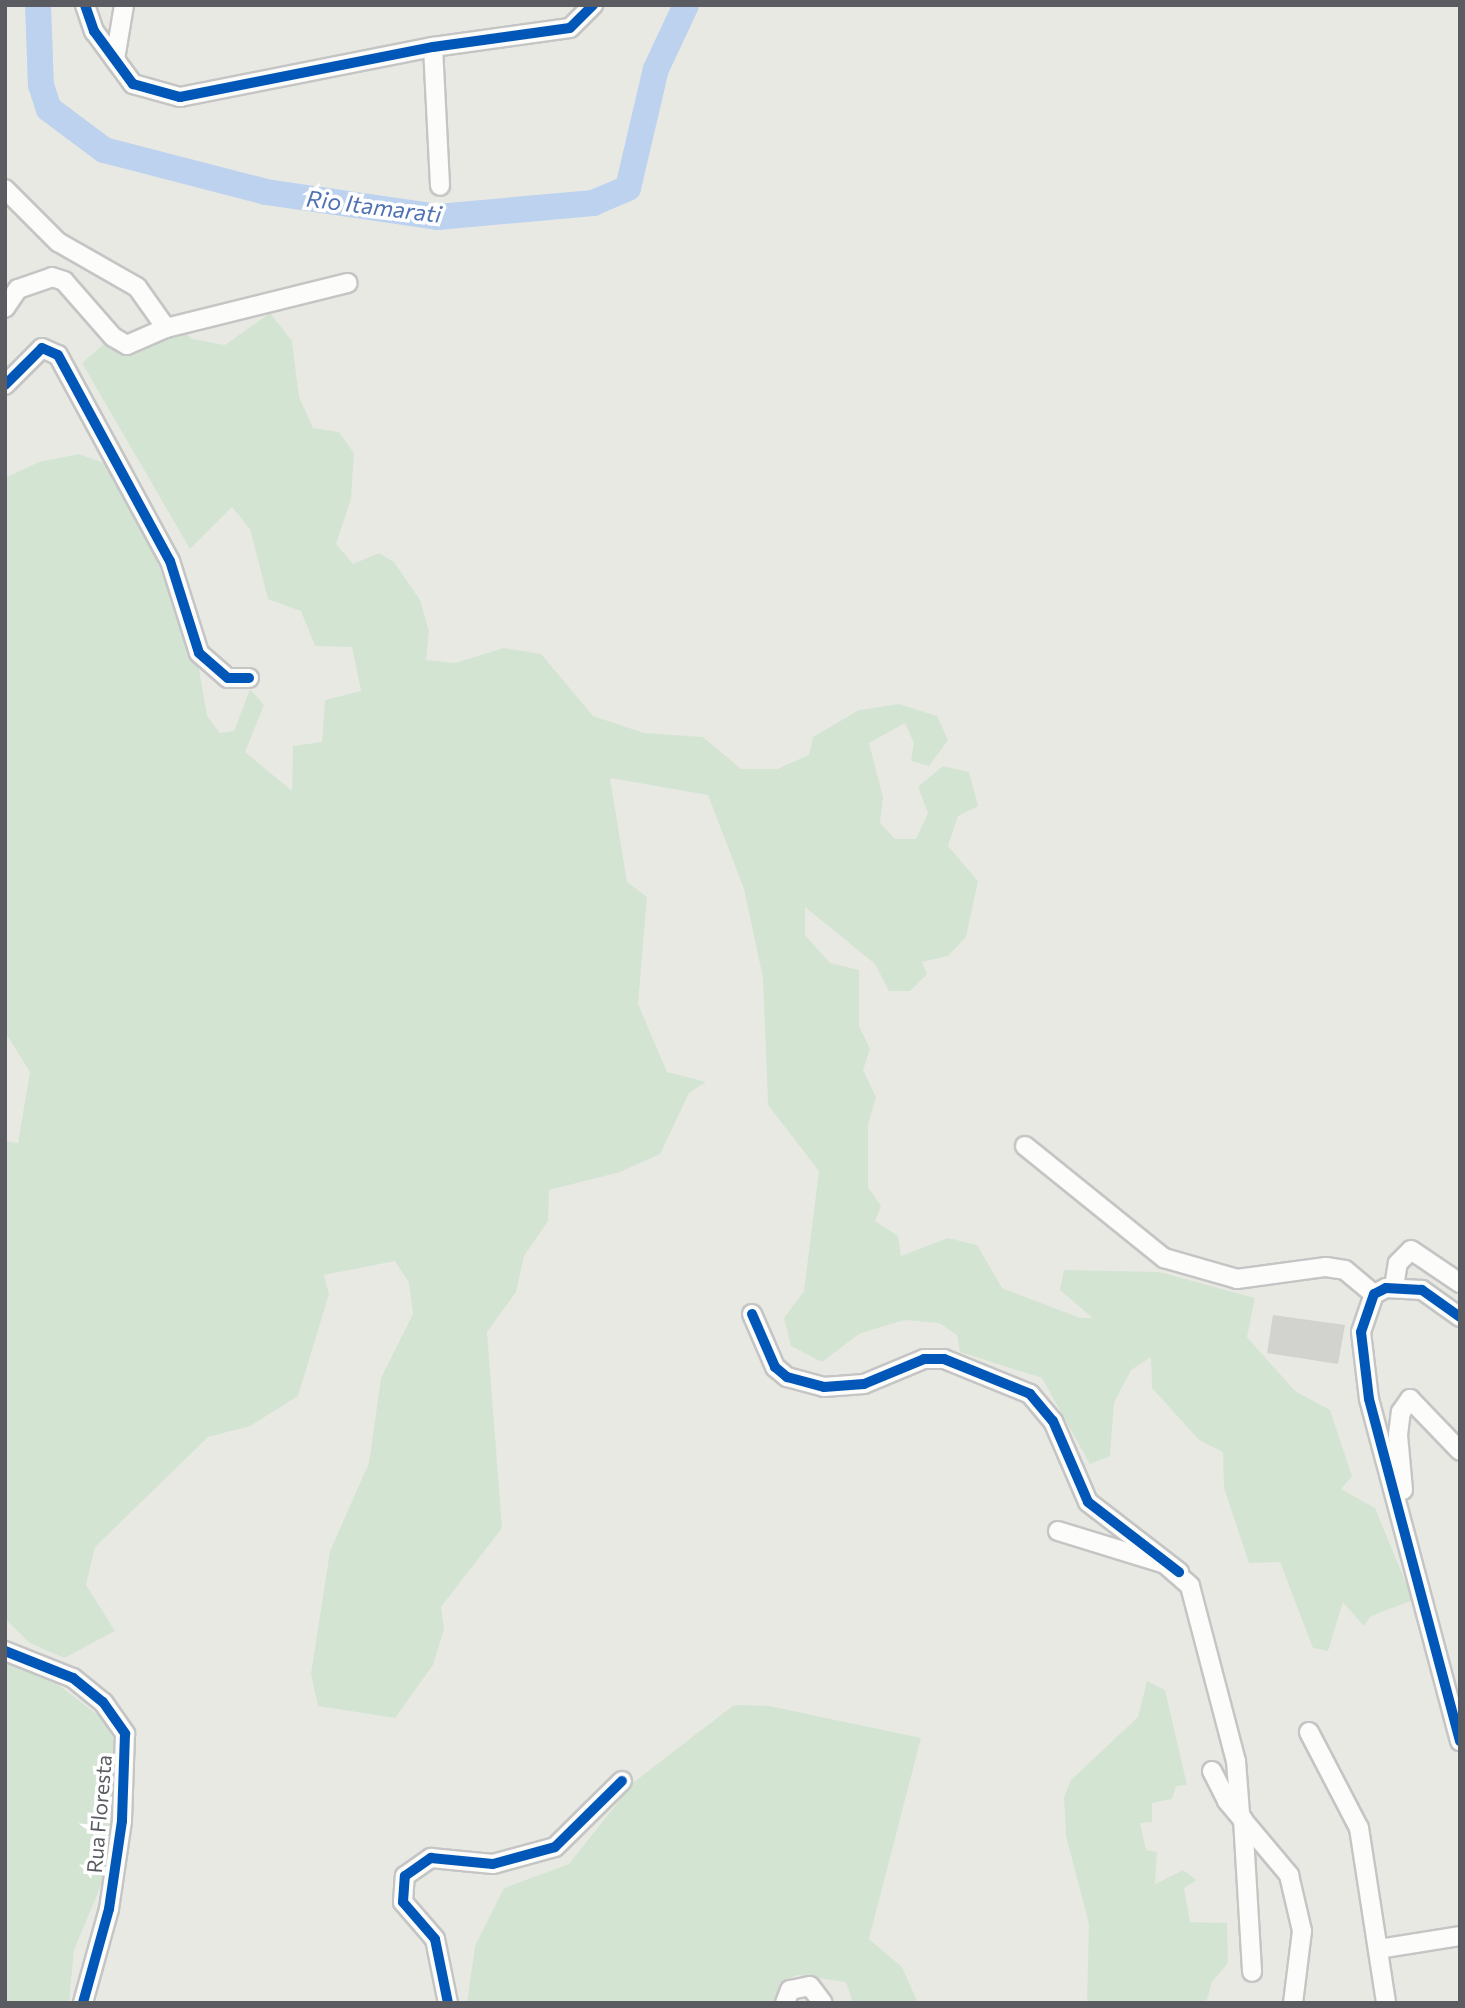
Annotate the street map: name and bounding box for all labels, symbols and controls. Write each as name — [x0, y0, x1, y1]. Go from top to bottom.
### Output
water label: Rio Itamarati — [305, 184, 443, 228]
street label: Rua Floresta — [81, 1754, 117, 1874]

